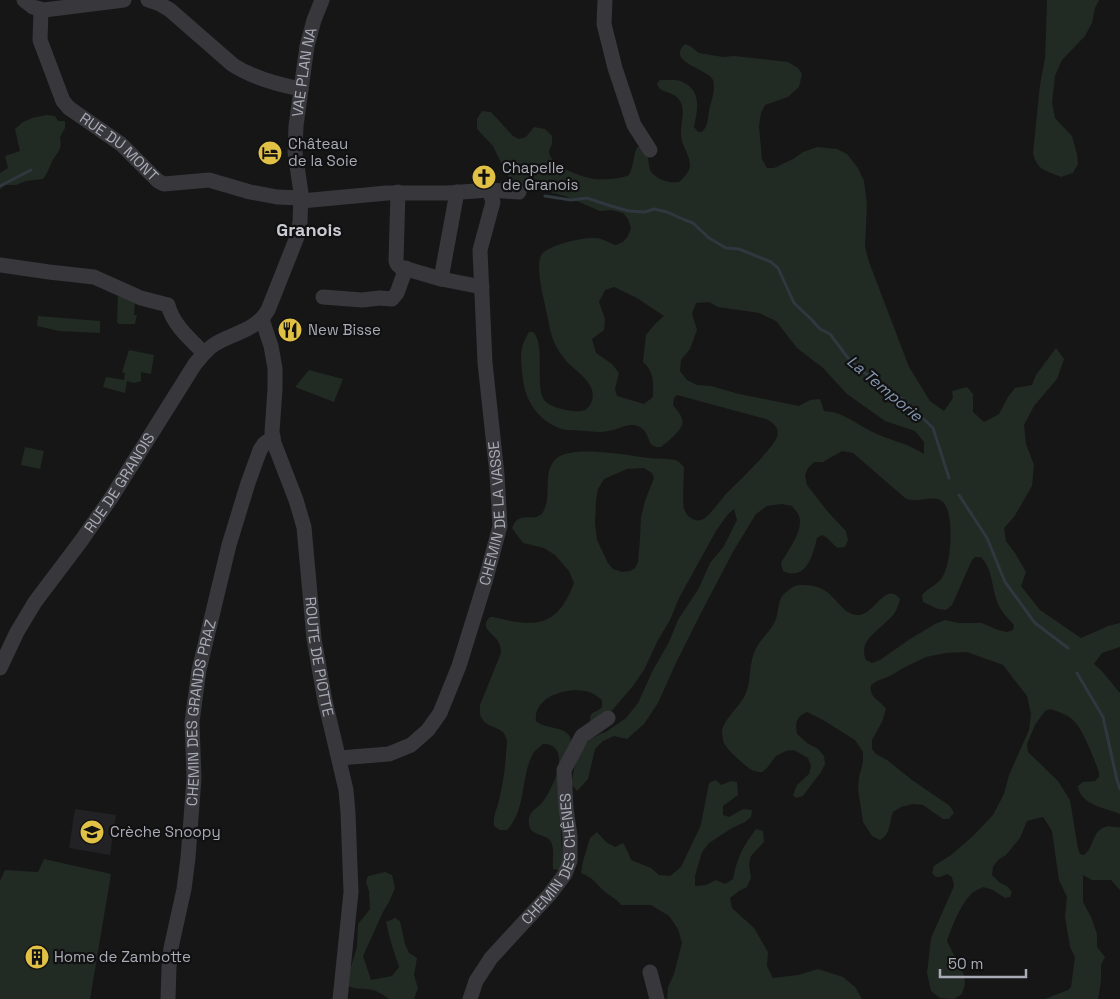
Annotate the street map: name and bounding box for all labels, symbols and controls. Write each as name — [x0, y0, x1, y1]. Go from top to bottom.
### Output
street label: VAE PLAN NA — [287, 25, 321, 118]
street label: RUE DU MONT — [76, 108, 163, 185]
place label: Château de la Soie — [288, 134, 358, 170]
hotel icon: Château de la Soie — [257, 140, 283, 166]
place label: Chapelle de Granois — [502, 158, 578, 194]
church icon: Chapelle de Granois — [471, 164, 497, 190]
district label: Granois — [276, 218, 342, 241]
restaurant icon: New Bisse — [277, 317, 303, 343]
place label: New Bisse — [308, 320, 381, 339]
water label: La Temporie — [843, 351, 927, 426]
street label: RUE DE GRANOIS — [80, 429, 159, 536]
street label: CHEMIN DE LA VASSE — [474, 440, 509, 588]
street label: ROUTE DE PIOTTE — [301, 596, 338, 719]
street label: CHEMIN DES GRANDS PRAZ — [182, 617, 220, 807]
street label: CHEMIN DES CHÊNES — [517, 793, 579, 928]
school or university icon: Crèche Snoopy — [79, 819, 105, 845]
place label: Crèche Snoopy — [110, 822, 221, 841]
building icon: Home de Zambotte — [24, 944, 50, 970]
scale bar — [940, 946, 1026, 978]
place label: Home de Zambotte — [54, 947, 191, 966]
text: 50 m — [948, 954, 983, 973]

